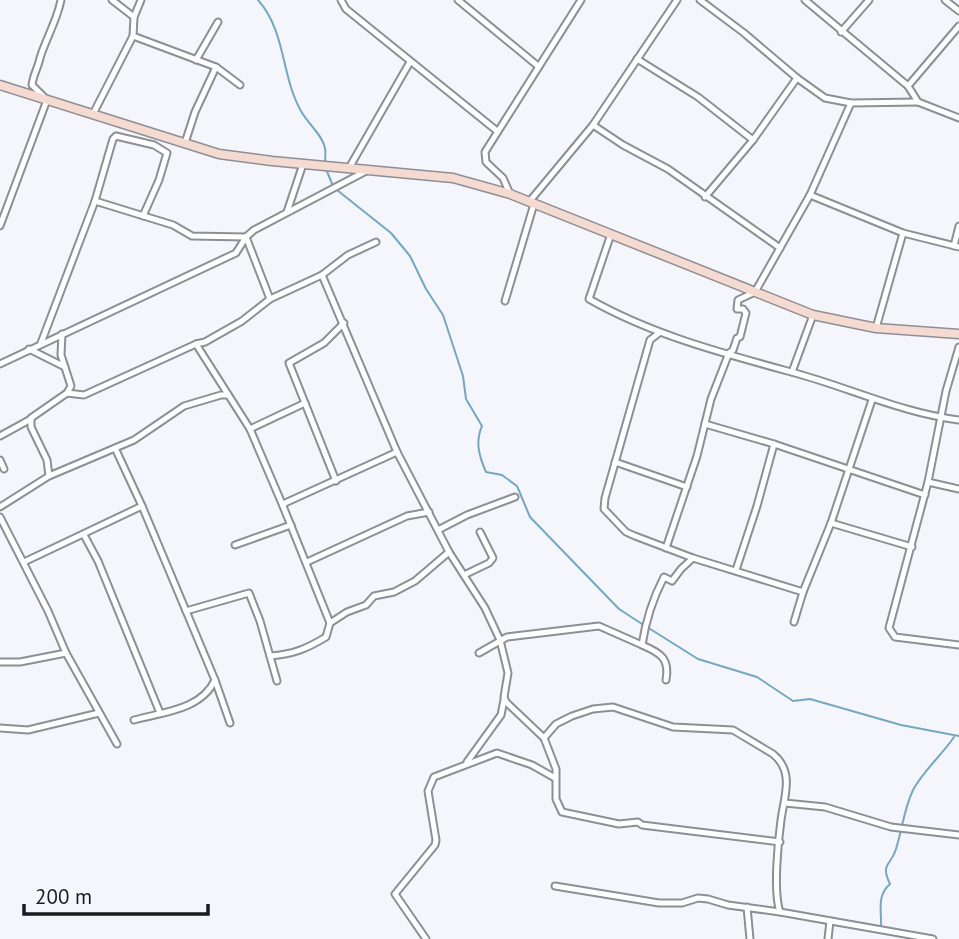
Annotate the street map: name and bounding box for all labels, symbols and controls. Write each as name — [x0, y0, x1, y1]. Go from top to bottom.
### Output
scale bar — [24, 872, 208, 916]
text: 200 m — [35, 883, 92, 910]

